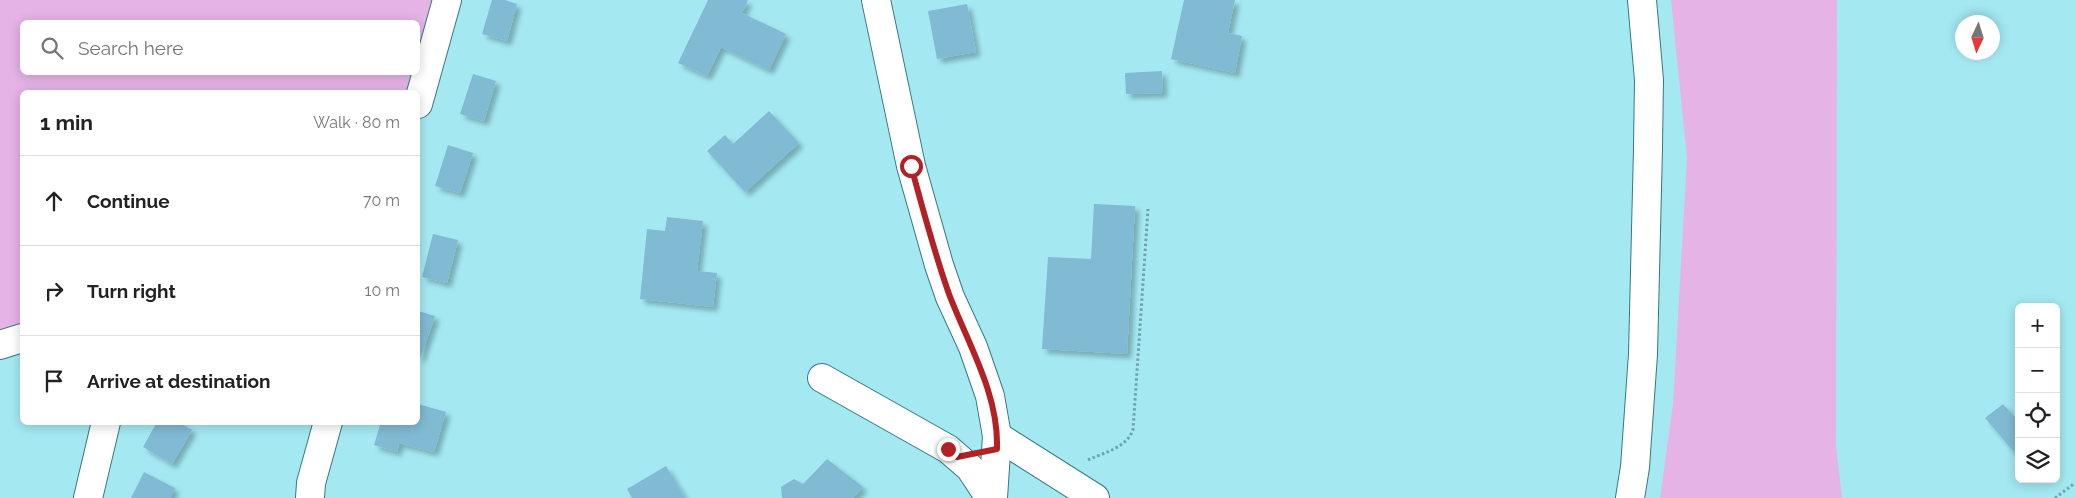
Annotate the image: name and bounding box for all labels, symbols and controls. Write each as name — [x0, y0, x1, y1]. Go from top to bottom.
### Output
north arrow — [1955, 15, 2000, 60]
search box — [20, 20, 420, 75]
icon: search — [38, 34, 66, 62]
text: Search here — [78, 37, 184, 59]
text: 1 min — [40, 110, 93, 135]
text: Walk · 80 m — [313, 113, 400, 132]
route start — [900, 155, 923, 178]
icon: ahead — [40, 187, 68, 215]
text: Continue — [87, 190, 170, 212]
text: 70 m — [363, 191, 400, 210]
icon: right — [40, 277, 68, 305]
text: Turn right — [87, 280, 176, 302]
text: 10 m — [365, 281, 400, 300]
map controls — [2015, 303, 2060, 483]
button: + — [2015, 303, 2060, 348]
button: − — [2015, 348, 2060, 393]
icon: arrive — [40, 367, 68, 395]
text: Arrive at destination — [87, 370, 271, 392]
button: locate — [2015, 393, 2060, 438]
route end — [937, 438, 960, 461]
button: layers — [2015, 438, 2060, 483]

